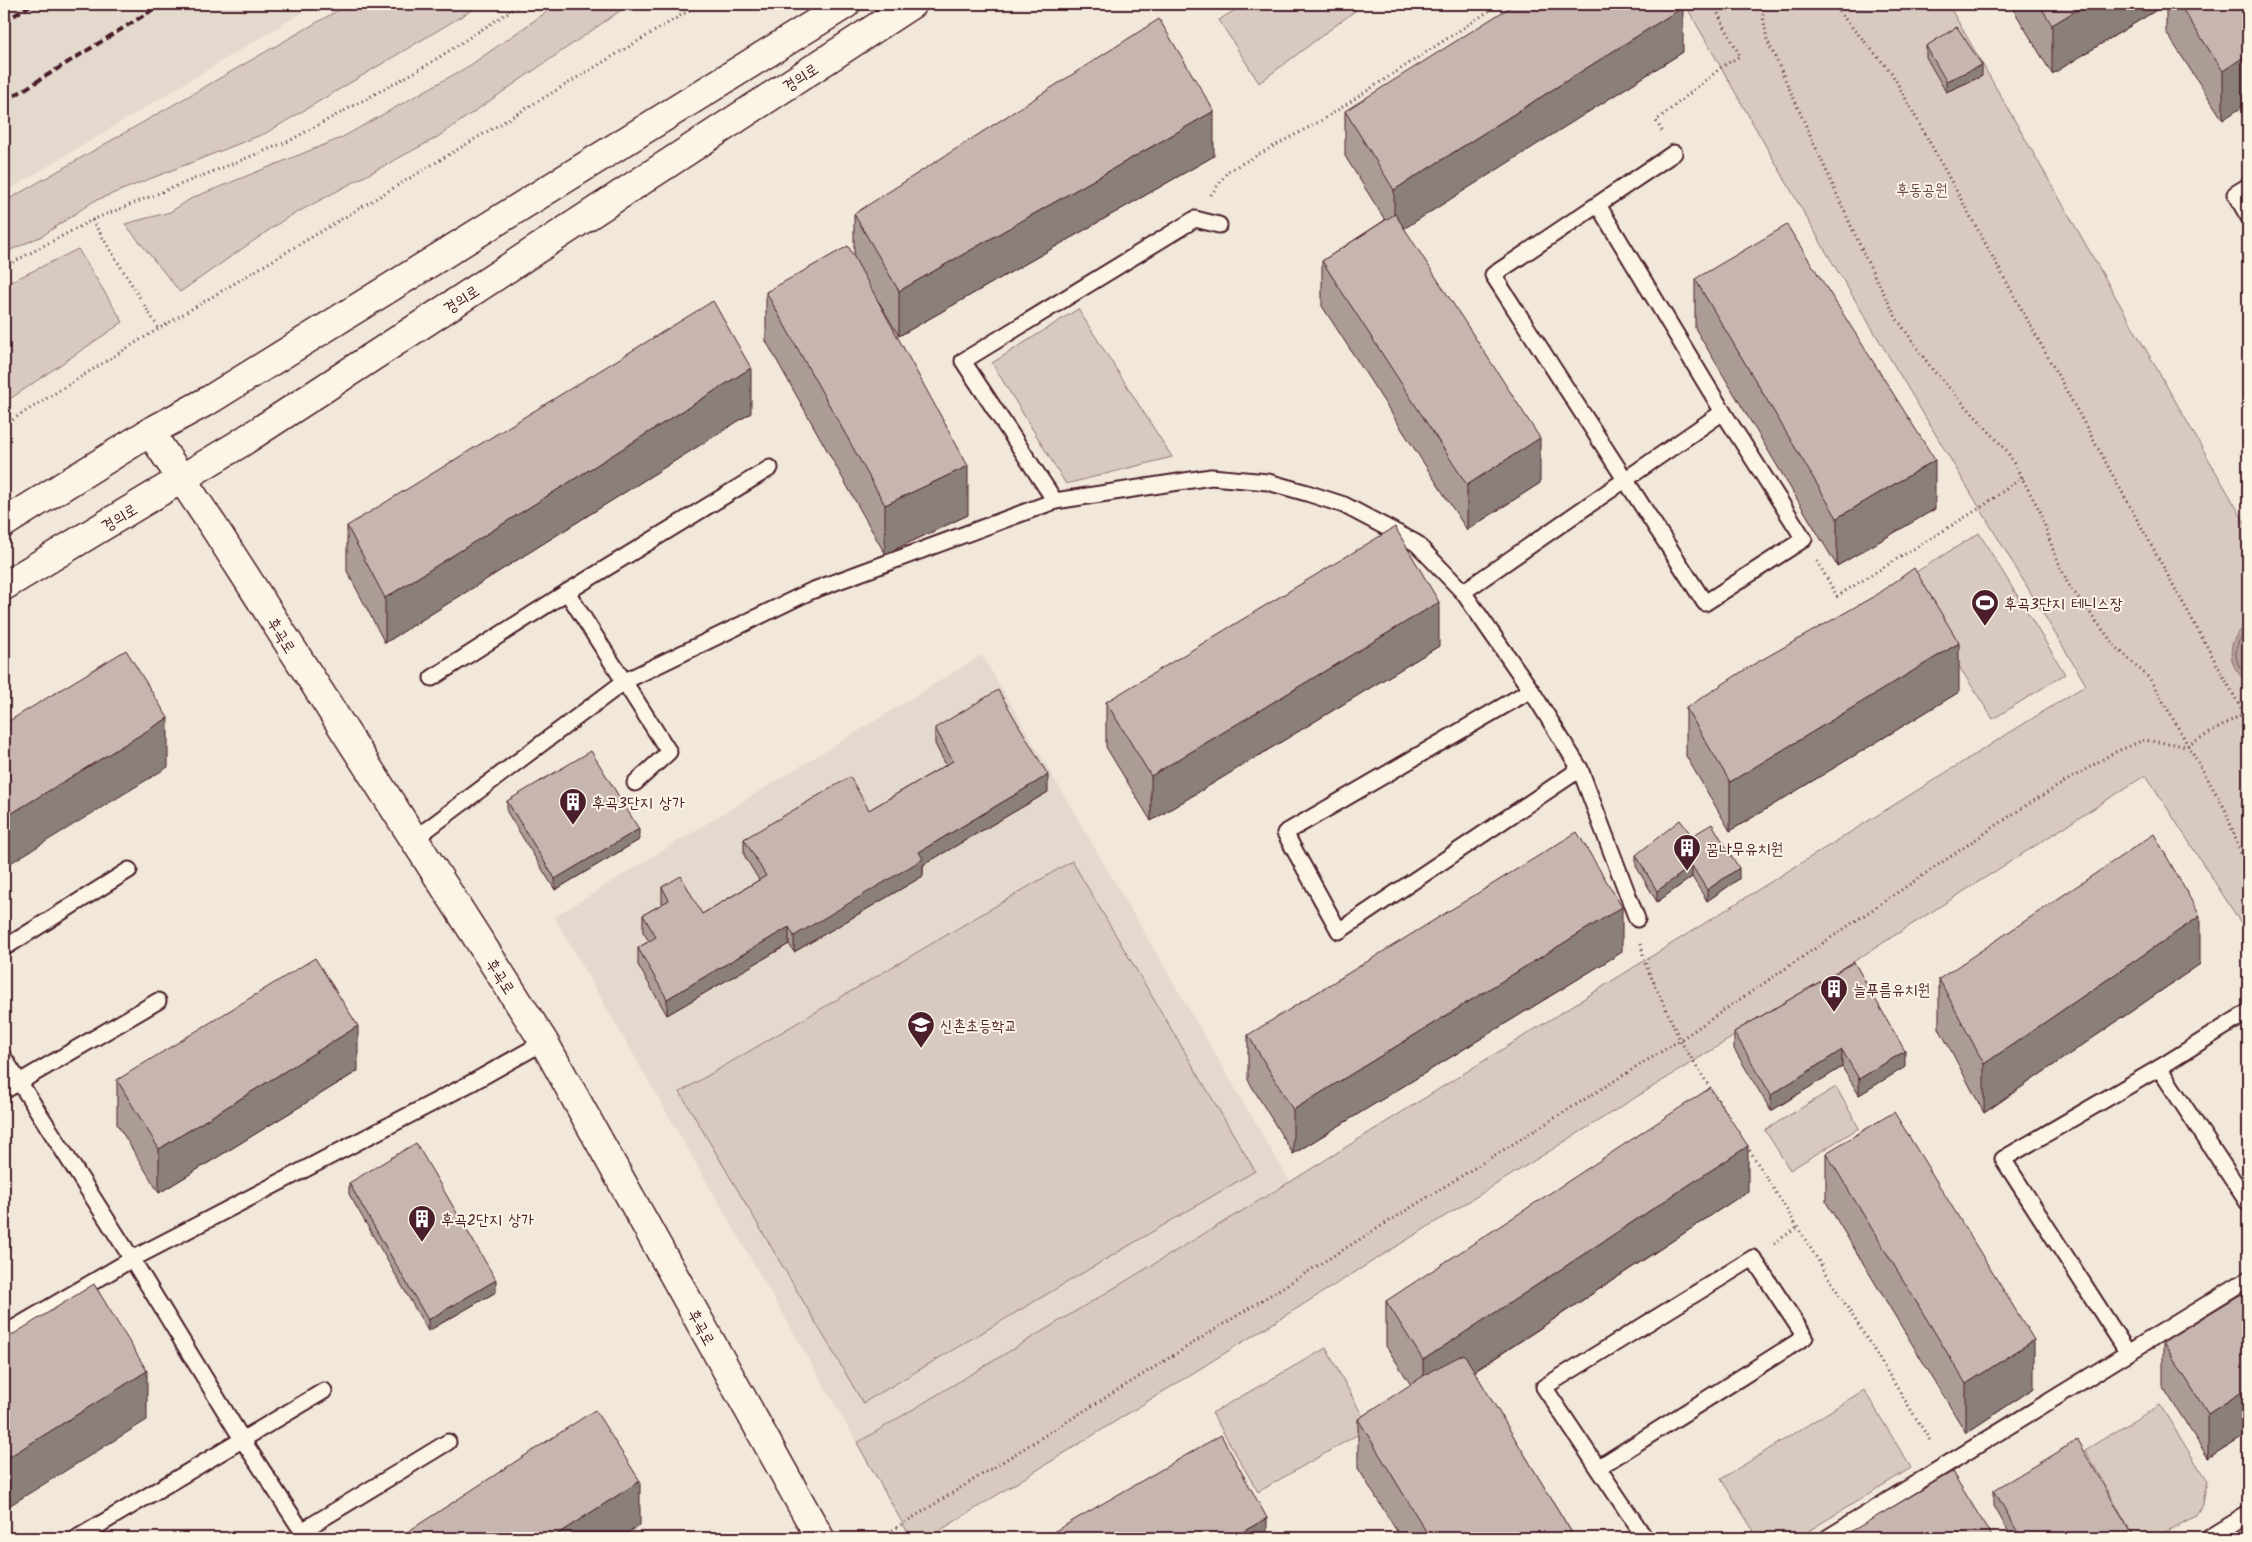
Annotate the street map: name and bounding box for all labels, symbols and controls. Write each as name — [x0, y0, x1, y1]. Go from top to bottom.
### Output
street label: 경의로 — [778, 57, 824, 99]
park label: 후동공원 — [1896, 178, 1948, 203]
street label: 경의로 — [439, 279, 485, 321]
street label: 경의로 — [97, 498, 143, 539]
sports icon: 후곡3단지 테니스장 — [1970, 588, 2000, 627]
place label: 후곡3단지 테니스장 — [2004, 592, 2123, 617]
street label: 후곡로 — [260, 613, 302, 659]
building icon: 후곡3단지 상가 — [558, 787, 588, 826]
place label: 후곡3단지 상가 — [592, 791, 685, 816]
building icon: 꿈나무유치원 — [1672, 833, 1702, 872]
place label: 꿈나무유치원 — [1706, 837, 1783, 862]
street label: 후곡로 — [479, 954, 521, 1000]
building icon: 늘푸름유치원 — [1819, 974, 1849, 1013]
place label: 늘푸름유치원 — [1853, 978, 1930, 1003]
school or university icon: 신촌초등학교 — [906, 1010, 936, 1049]
place label: 신촌초등학교 — [940, 1014, 1017, 1039]
building icon: 후곡2단지 상가 — [407, 1204, 437, 1243]
place label: 후곡2단지 상가 — [441, 1208, 534, 1233]
street label: 후곡로 — [680, 1305, 721, 1351]

